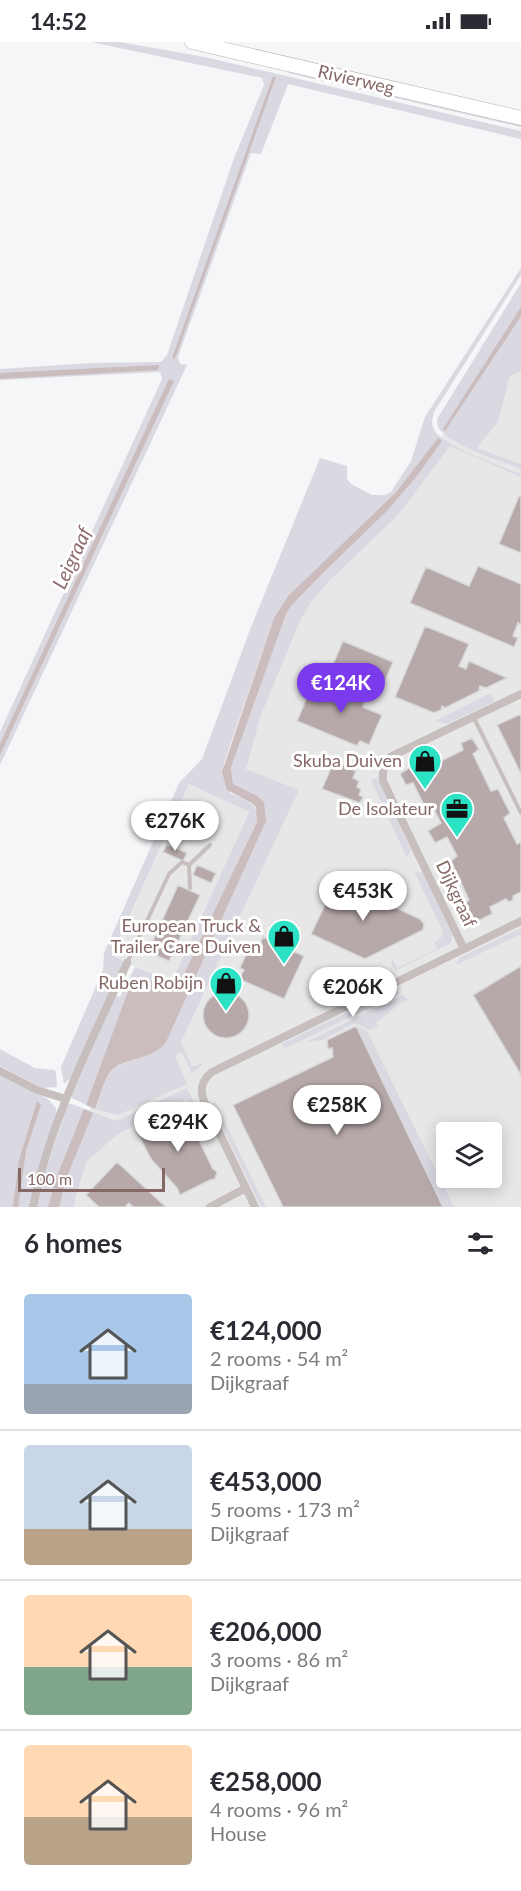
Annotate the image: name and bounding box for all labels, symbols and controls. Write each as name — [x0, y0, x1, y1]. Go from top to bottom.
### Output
text: 14:52 — [30, 8, 87, 35]
street label: Rivierweg — [316, 60, 397, 99]
water label: Leigraaf — [46, 521, 97, 592]
pin: €124K — [299, 663, 383, 714]
text: €124K — [311, 670, 371, 694]
shop icon: Skuba Duiven — [407, 743, 443, 790]
place label: Skuba Duiven — [293, 749, 402, 771]
office icon: De Isolateur — [439, 791, 475, 838]
place label: De Isolateur — [338, 797, 434, 819]
pin: €276K — [133, 801, 217, 852]
text: €276K — [145, 808, 205, 832]
street label: Dijkgraaf — [432, 857, 482, 931]
pin: €453K — [321, 871, 405, 922]
text: €453K — [333, 878, 393, 902]
place label: European Truck & Trailer Care Duiven — [110, 914, 261, 957]
shop icon: European Truck & Trailer Care Duiven — [266, 918, 302, 965]
shop icon: Ruben Robijn — [208, 965, 244, 1012]
pin: €206K — [311, 967, 395, 1018]
place label: Ruben Robijn — [98, 971, 203, 993]
text: €206K — [323, 974, 383, 998]
pin: €258K — [295, 1085, 379, 1136]
text: €258K — [307, 1092, 367, 1116]
pin: €294K — [136, 1102, 220, 1153]
text: €294K — [148, 1109, 208, 1133]
map controls — [436, 1122, 502, 1188]
button: layers — [436, 1122, 502, 1188]
scale bar — [18, 1165, 165, 1192]
text: 100 m — [27, 1169, 72, 1188]
text: 6 homes — [24, 1227, 122, 1259]
icon: filters — [464, 1227, 497, 1260]
text: €124,000 — [210, 1314, 322, 1346]
icon: home — [72, 1318, 144, 1390]
text: 2 rooms · 54 m² — [210, 1346, 348, 1370]
text: Dijkgraaf — [210, 1370, 289, 1394]
text: €453,000 — [210, 1465, 322, 1497]
icon: home — [72, 1469, 144, 1541]
text: 5 rooms · 173 m² — [210, 1497, 360, 1521]
text: Dijkgraaf — [210, 1521, 289, 1545]
text: €206,000 — [210, 1615, 322, 1647]
icon: home — [72, 1619, 144, 1691]
text: 3 rooms · 86 m² — [210, 1647, 348, 1671]
text: Dijkgraaf — [210, 1671, 289, 1695]
text: €258,000 — [210, 1765, 322, 1797]
icon: home — [72, 1769, 144, 1841]
text: 4 rooms · 96 m² — [210, 1797, 348, 1821]
text: House — [210, 1821, 267, 1845]

